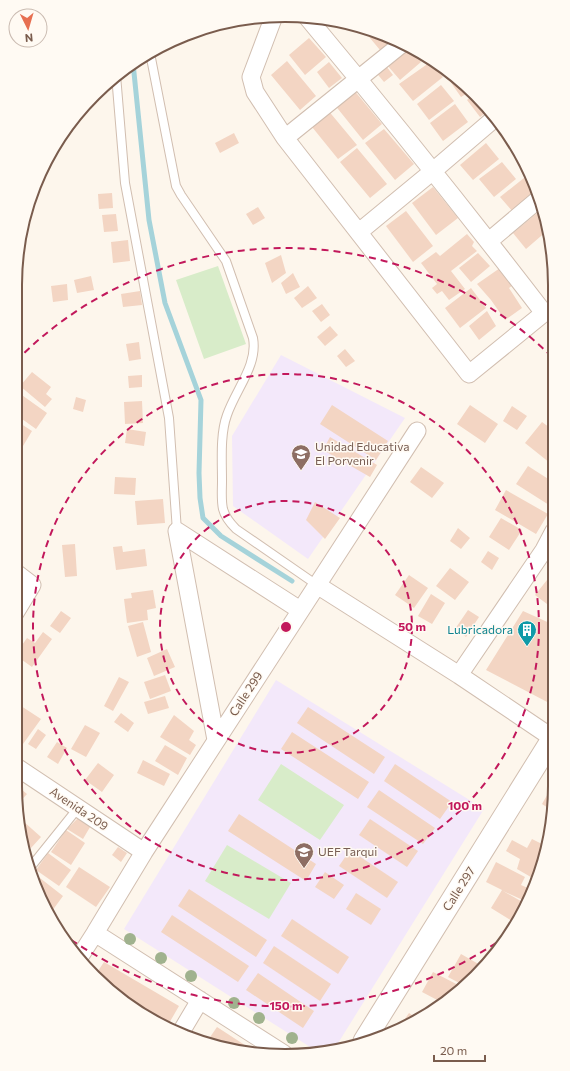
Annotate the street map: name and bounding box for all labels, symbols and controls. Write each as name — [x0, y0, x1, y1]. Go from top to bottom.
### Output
north arrow — [8, 8, 48, 48]
text: N — [24, 32, 34, 45]
place label: Unidad Educativa El Porvenir — [315, 439, 409, 467]
school or university icon: Unidad Educativa El Porvenir — [290, 443, 312, 471]
text: 50 m — [398, 619, 426, 633]
building icon: Lubricadora — [516, 619, 538, 647]
centre of rings — [279, 620, 293, 634]
place label: Lubricadora — [447, 622, 513, 636]
street label: Calle 299 — [226, 668, 265, 718]
street label: Avenida 209 — [48, 784, 111, 833]
text: 100 m — [448, 798, 482, 812]
school or university icon: UEF Tarqui — [293, 841, 315, 869]
place label: UEF Tarqui — [318, 844, 377, 858]
street label: Calle 297 — [439, 864, 477, 913]
text: 150 m — [269, 998, 303, 1012]
scale bar — [434, 1037, 485, 1063]
text: 20 m — [440, 1043, 467, 1057]

